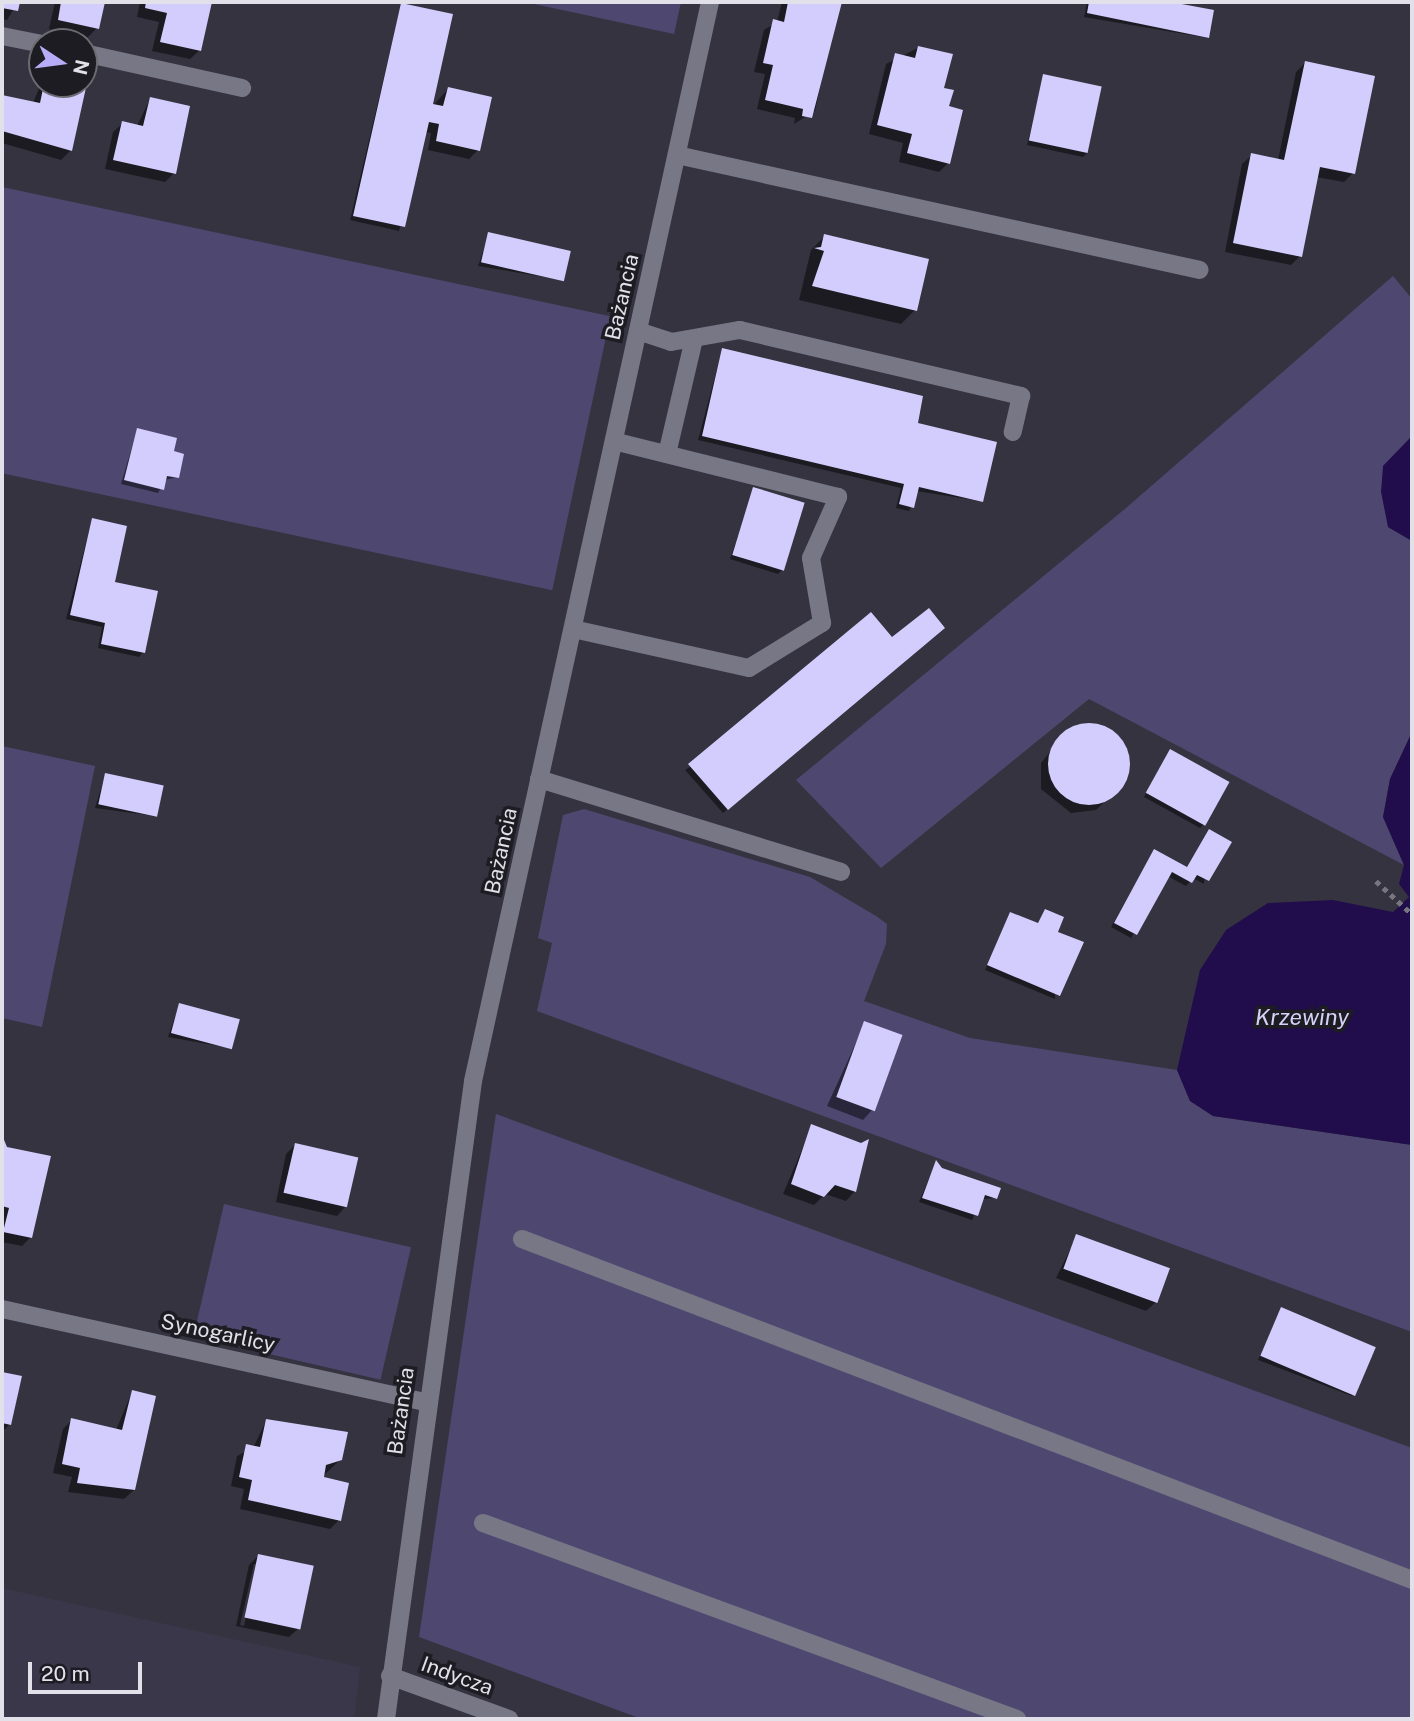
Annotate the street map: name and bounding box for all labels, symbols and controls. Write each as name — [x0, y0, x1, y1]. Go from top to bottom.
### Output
north arrow — [28, 28, 98, 98]
text: N — [69, 58, 94, 77]
street label: Bażancia — [600, 251, 644, 343]
street label: Bażancia — [480, 806, 522, 896]
water label: Krzewiny — [1255, 1003, 1349, 1031]
street label: Synogarlicy — [159, 1309, 277, 1357]
street label: Bażancia — [382, 1366, 420, 1456]
scale bar — [32, 1648, 145, 1692]
street label: Indycza — [418, 1651, 496, 1701]
text: 20 m — [41, 1661, 90, 1686]

